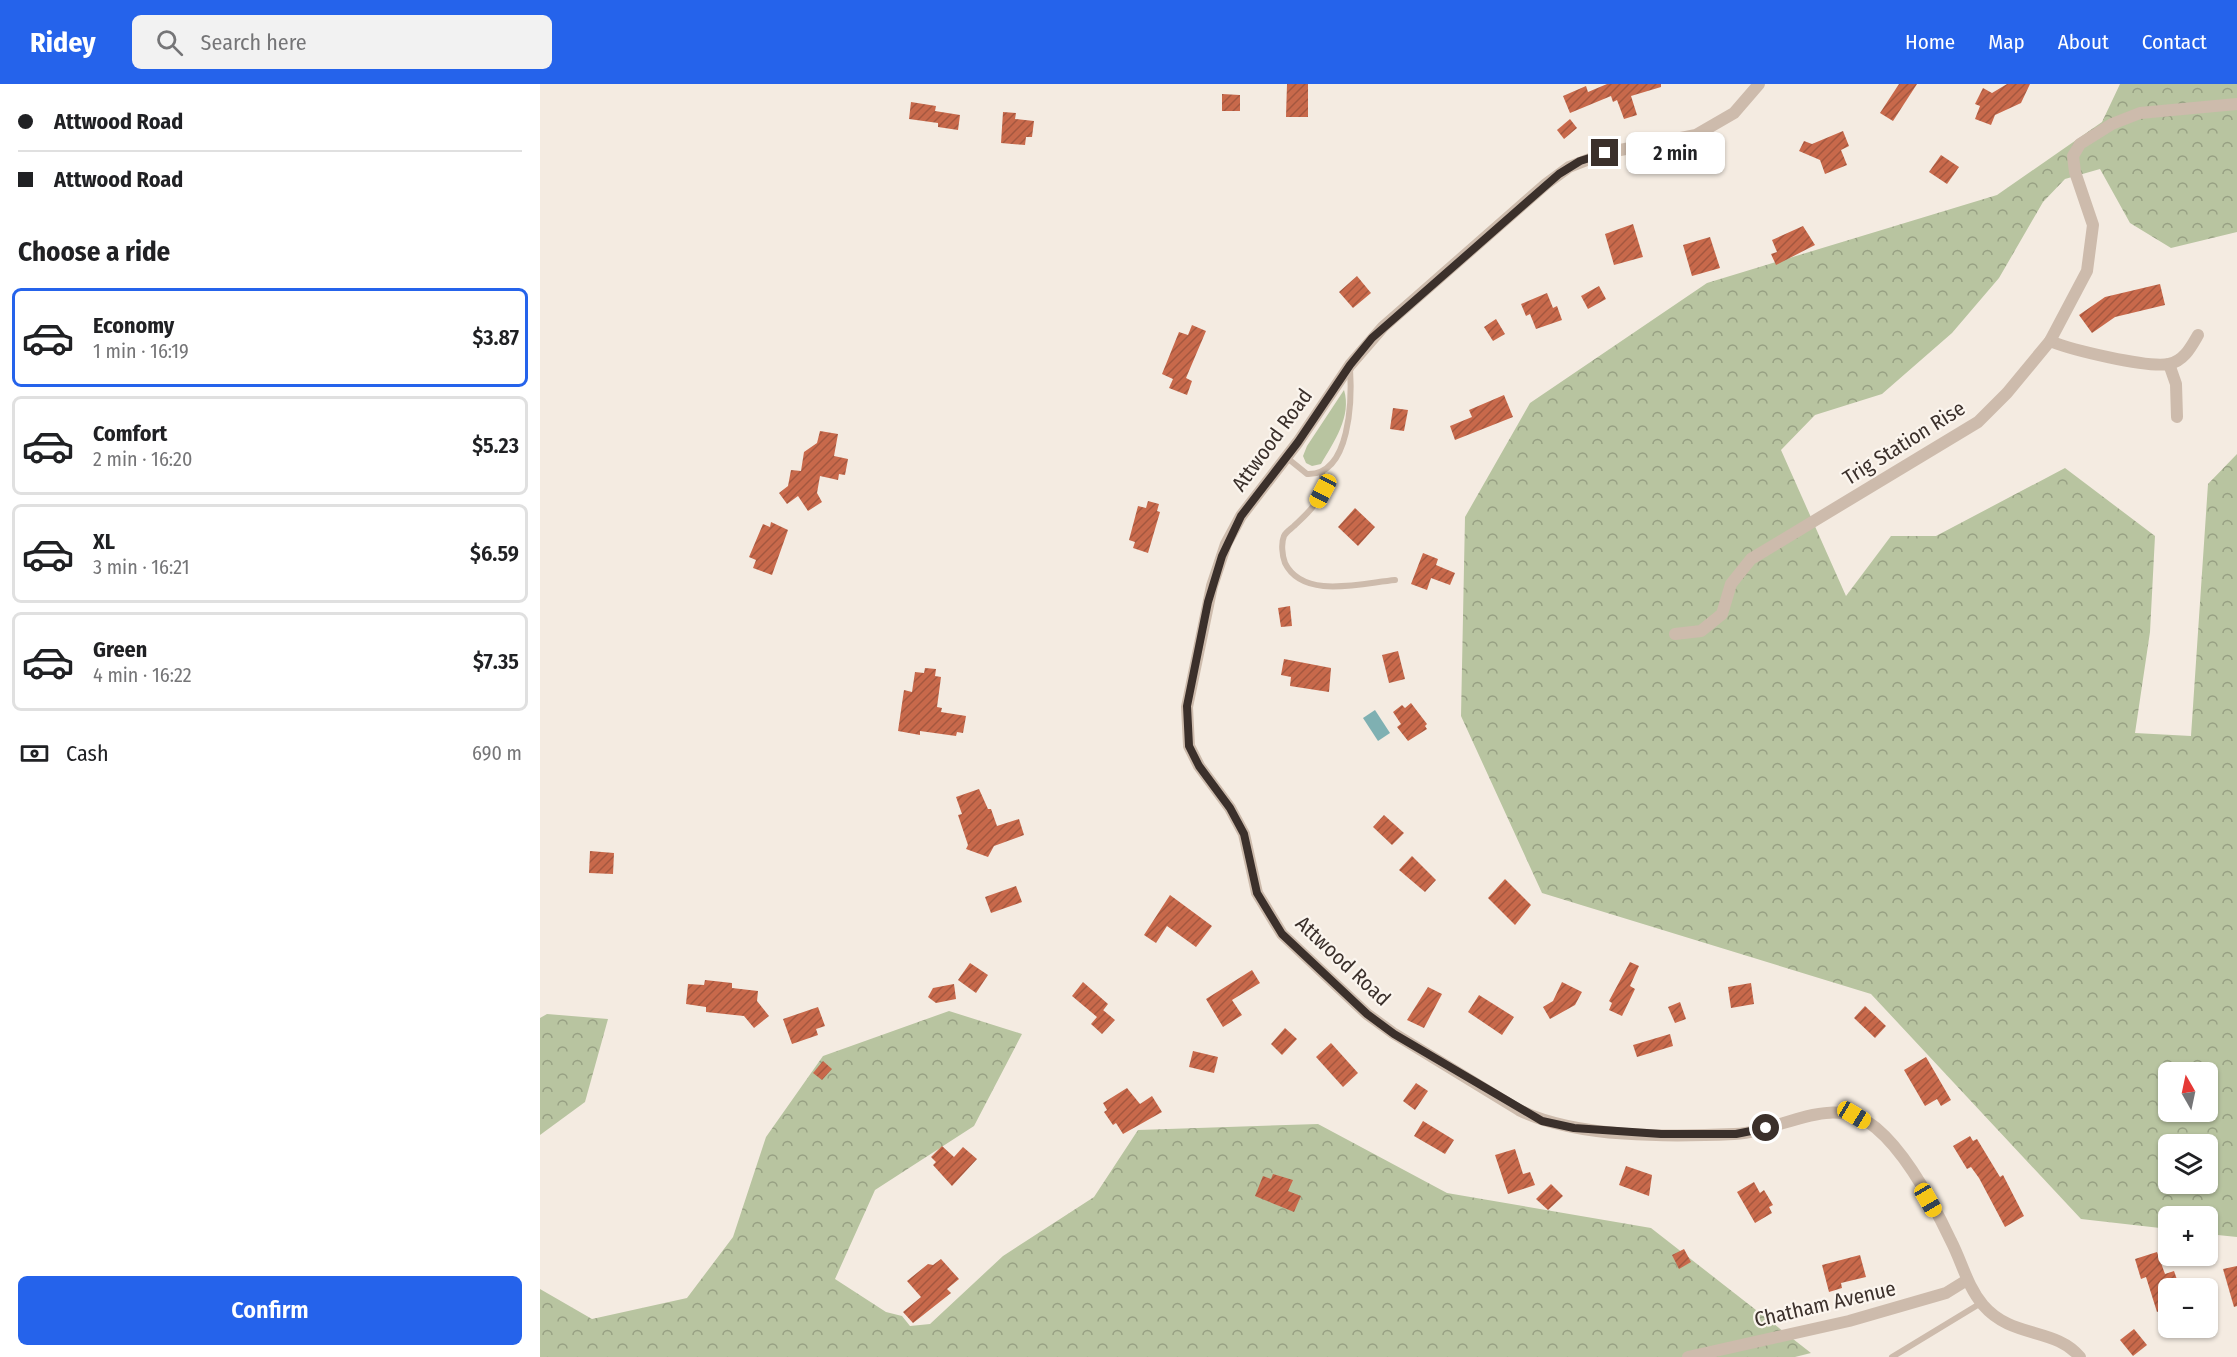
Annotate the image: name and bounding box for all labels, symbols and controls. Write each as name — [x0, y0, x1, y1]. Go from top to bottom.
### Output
search box — [132, 15, 552, 69]
text: Ridey — [30, 26, 96, 59]
icon: search — [153, 26, 186, 59]
text: Search here — [201, 29, 307, 56]
text: Home — [1905, 29, 1955, 55]
text: Map — [1988, 29, 2025, 55]
text: About — [2058, 29, 2109, 55]
text: Contact — [2142, 29, 2207, 55]
text: Attwood Road — [54, 108, 183, 135]
callout: 2 min — [1626, 132, 1725, 174]
route end — [1591, 139, 1618, 166]
text: 2 min — [1653, 141, 1698, 165]
text: Attwood Road — [54, 166, 183, 193]
text: Choose a ride — [18, 236, 170, 268]
icon: car — [21, 311, 75, 365]
text: Economy — [93, 312, 174, 339]
text: $3.87 — [472, 324, 519, 351]
text: 1 min · 16:19 — [93, 339, 189, 363]
street label: Attwood Road — [1226, 384, 1318, 496]
street label: Trig Station Rise — [1838, 395, 1970, 491]
icon: car — [21, 419, 75, 473]
text: Comfort — [93, 420, 167, 447]
text: $5.23 — [472, 432, 519, 459]
text: 2 min · 16:20 — [93, 447, 192, 471]
car — [1307, 471, 1339, 511]
icon: car — [21, 527, 75, 581]
text: XL — [93, 528, 115, 555]
text: $6.59 — [470, 540, 519, 567]
text: 3 min · 16:21 — [93, 555, 189, 579]
icon: car — [21, 635, 75, 689]
text: Green — [93, 636, 147, 663]
text: $7.35 — [473, 648, 519, 675]
text: 4 min · 16:22 — [93, 663, 192, 687]
icon: cash — [18, 737, 51, 770]
text: Cash — [66, 740, 109, 767]
text: 690 m — [472, 741, 522, 765]
street label: Attwood Road — [1290, 910, 1396, 1012]
north arrow — [2158, 1062, 2218, 1122]
map controls — [2158, 1062, 2218, 1338]
car — [1834, 1098, 1874, 1132]
route start — [1752, 1114, 1779, 1141]
button: layers — [2158, 1134, 2218, 1194]
car — [1911, 1180, 1945, 1220]
button: + — [2158, 1206, 2218, 1266]
street label: Chatham Avenue — [1752, 1275, 1898, 1333]
button: Confirm — [18, 1276, 522, 1345]
button: − — [2158, 1278, 2218, 1338]

